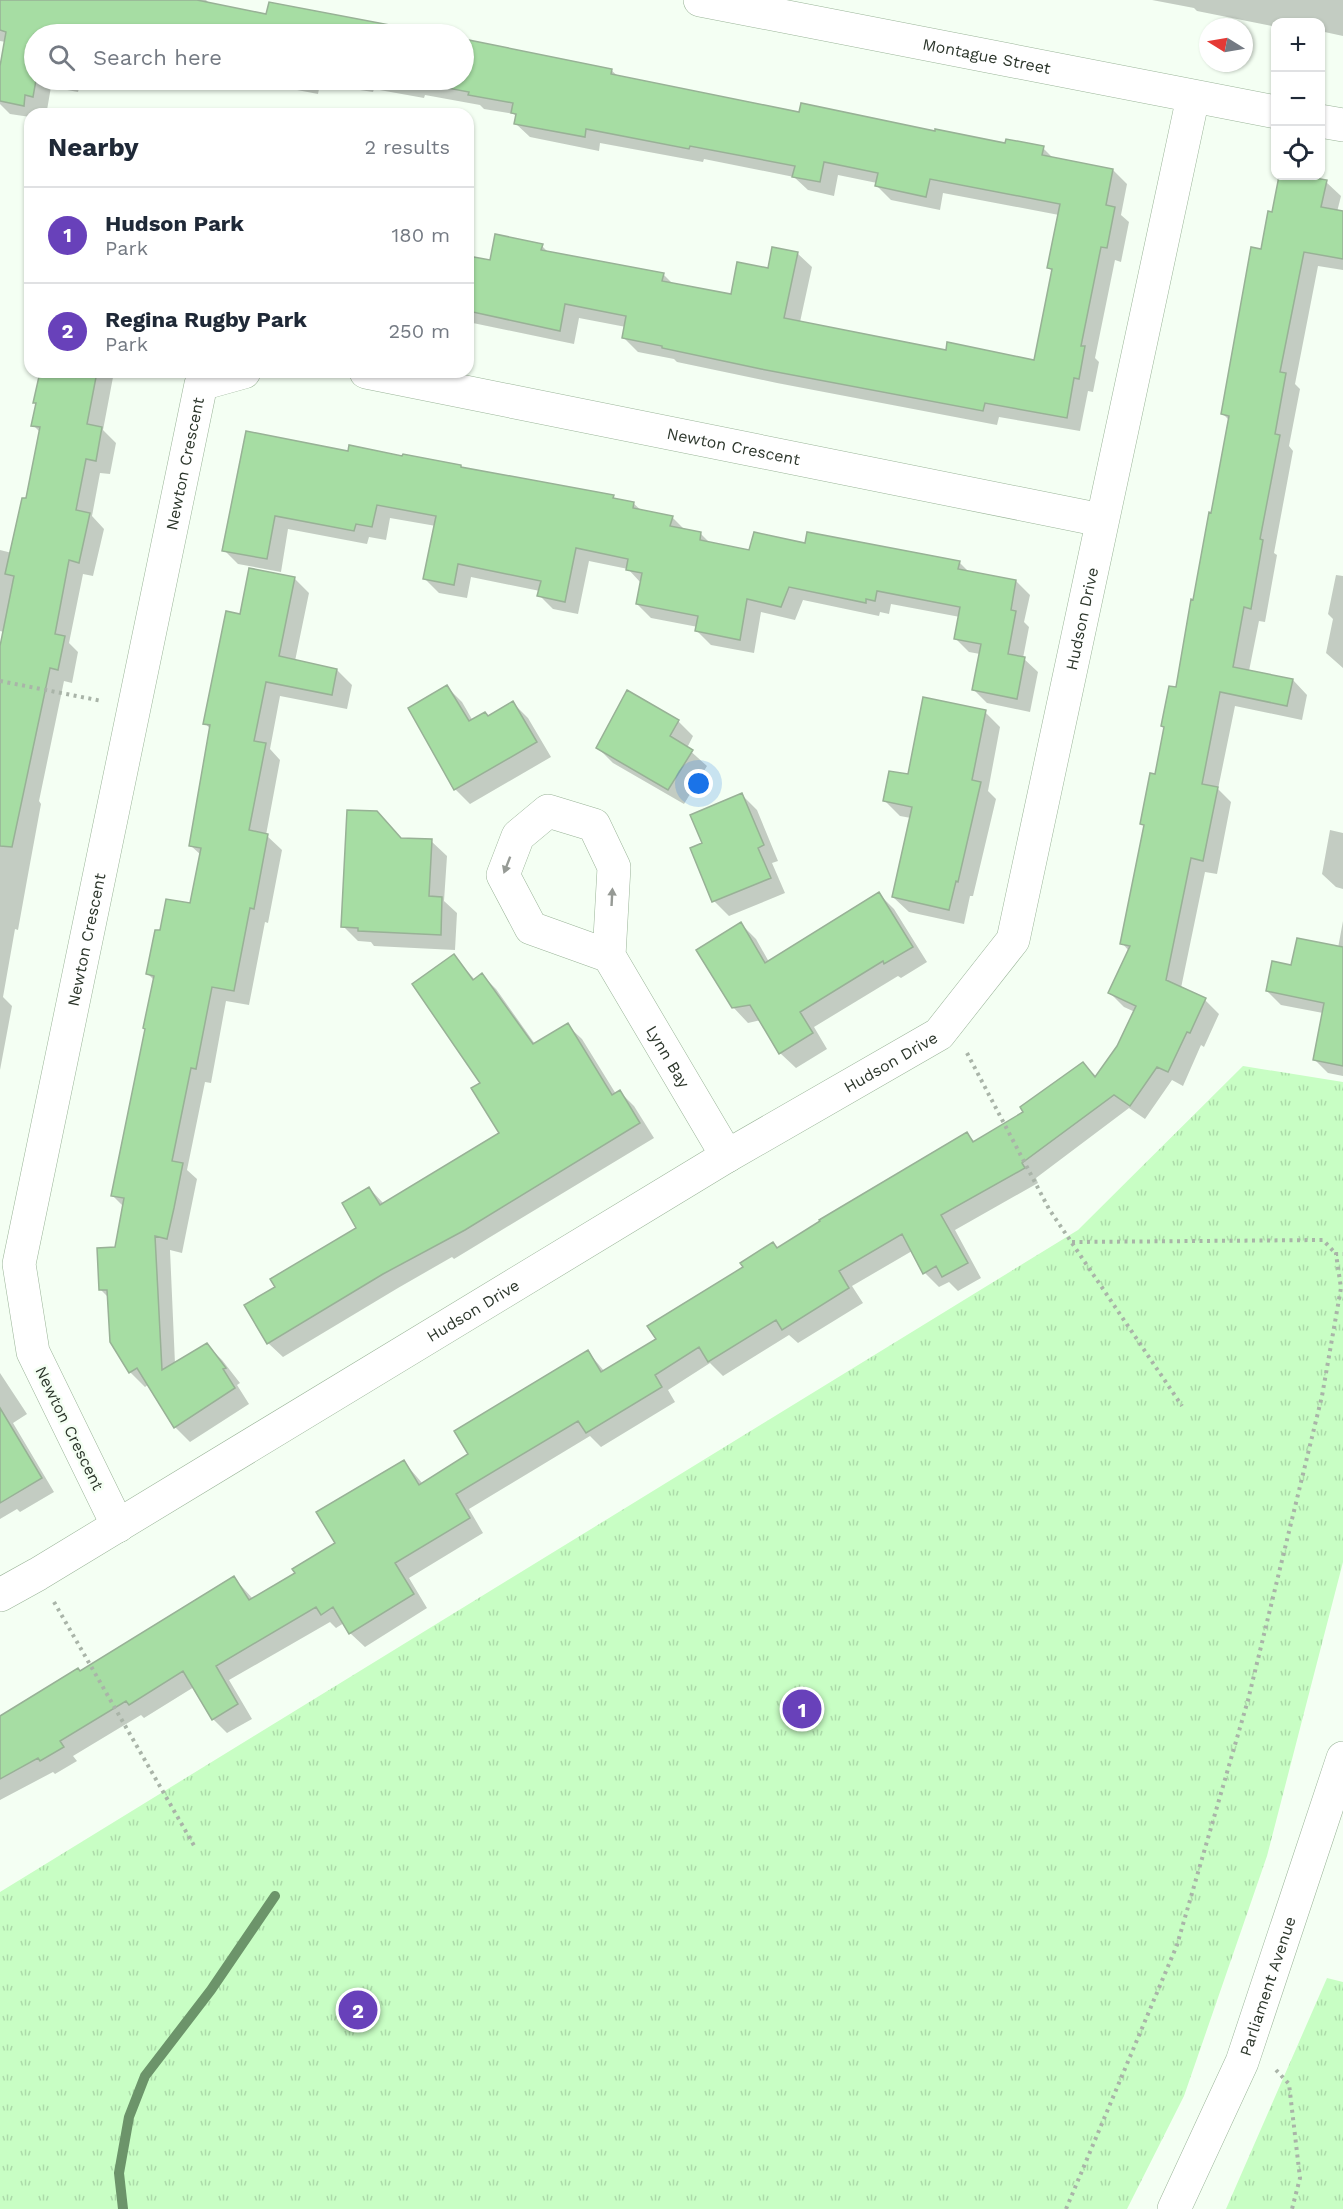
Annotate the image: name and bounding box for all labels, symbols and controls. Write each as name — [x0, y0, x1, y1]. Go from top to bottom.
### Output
north arrow — [1199, 18, 1253, 72]
map controls — [1271, 18, 1325, 180]
button: + — [1271, 18, 1325, 72]
search box — [24, 24, 474, 90]
street label: Montague Street — [921, 34, 1052, 78]
icon: search — [45, 41, 78, 74]
text: Search here — [93, 45, 222, 70]
button: − — [1271, 72, 1325, 126]
button: locate — [1271, 126, 1325, 180]
text: Nearby — [48, 132, 139, 162]
text: 2 results — [365, 135, 450, 159]
text: Hudson Park — [105, 211, 244, 236]
text: 1 — [63, 223, 72, 247]
text: 180 m — [392, 223, 450, 247]
text: Park — [105, 236, 148, 260]
text: Regina Rugby Park — [105, 307, 307, 332]
text: 2 — [62, 319, 73, 343]
text: 250 m — [388, 319, 450, 343]
text: Park — [105, 332, 148, 356]
street label: Newton Crescent — [162, 395, 208, 532]
street label: Newton Crescent — [665, 424, 802, 469]
street label: Hudson Drive — [1062, 566, 1102, 672]
your location — [684, 769, 713, 798]
one-way arrow — [502, 856, 512, 874]
street label: Newton Crescent — [64, 871, 110, 1008]
one-way arrow — [608, 888, 617, 907]
street label: Lynn Bay — [642, 1022, 694, 1092]
street label: Hudson Drive — [841, 1028, 941, 1097]
street label: Hudson Drive — [423, 1275, 523, 1346]
street label: Newton Crescent — [31, 1363, 108, 1493]
pin: 1 — [782, 1686, 822, 1732]
street label: Parliament Avenue — [1236, 1914, 1300, 2059]
pin: 2 — [338, 1988, 378, 2032]

